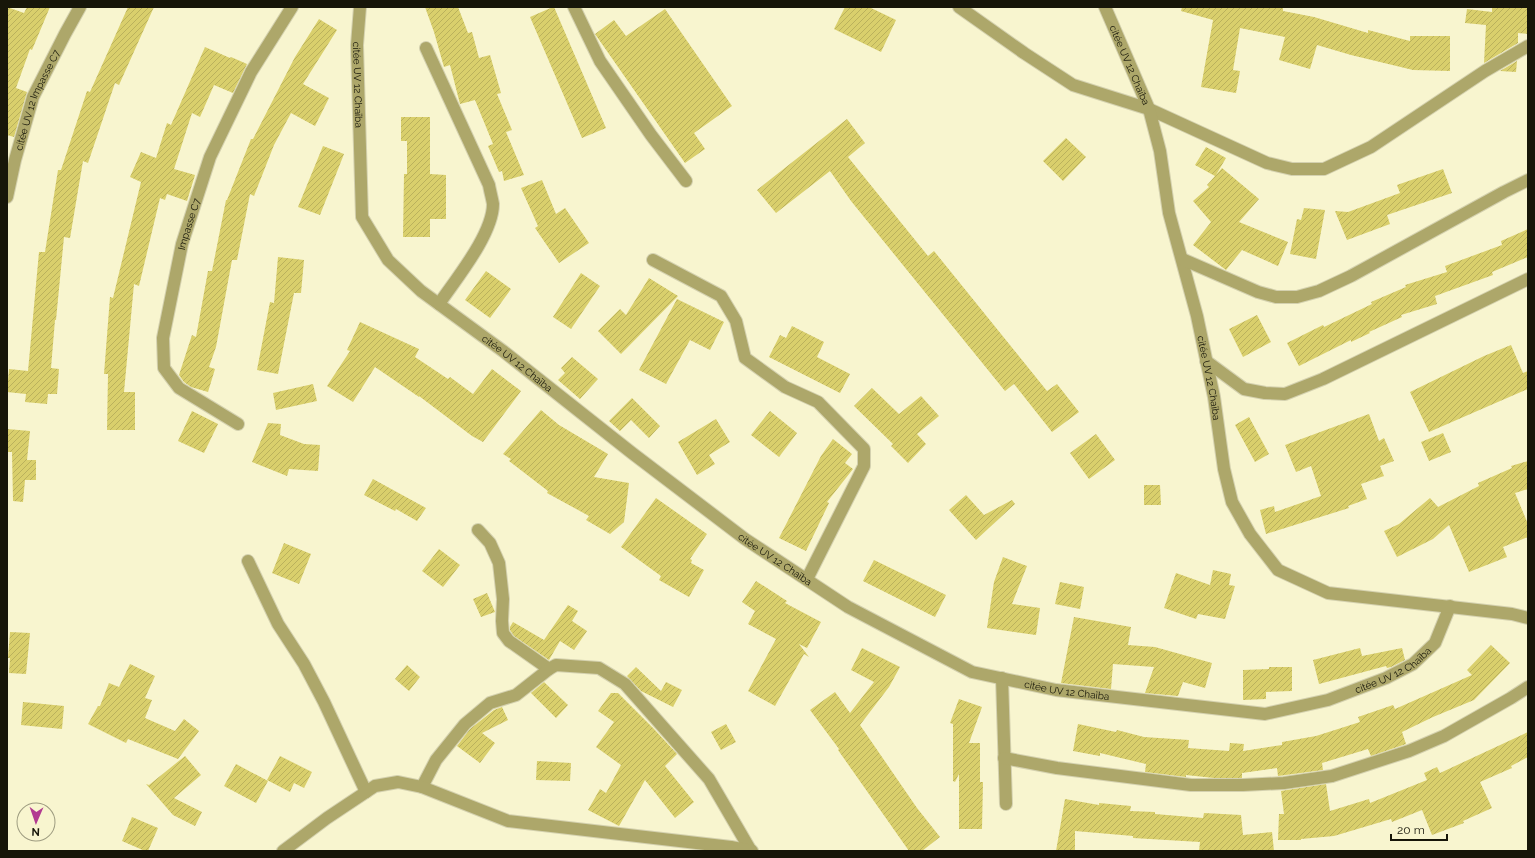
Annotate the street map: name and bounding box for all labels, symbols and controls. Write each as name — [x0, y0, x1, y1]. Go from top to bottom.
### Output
street label: citée UV 12 Chaïba — [1108, 23, 1152, 106]
street label: citée UV 12 Chaïba — [351, 42, 365, 128]
street label: citée UV 12 Impasse C7 — [13, 47, 62, 152]
street label: Impasse C7 — [175, 196, 202, 251]
street label: citée UV 12 Chaïba — [480, 332, 555, 394]
street label: citée UV 12 Chaïba — [1196, 335, 1223, 421]
street label: citée UV 12 Chaïba — [736, 531, 814, 587]
street label: citée UV 12 Chaïba — [1353, 645, 1433, 695]
street label: citée UV 12 Chaïba — [1023, 678, 1110, 702]
north arrow — [16, 802, 56, 842]
scale bar — [1391, 816, 1447, 842]
text: 20 m — [1397, 823, 1425, 837]
text: N — [31, 825, 40, 838]

